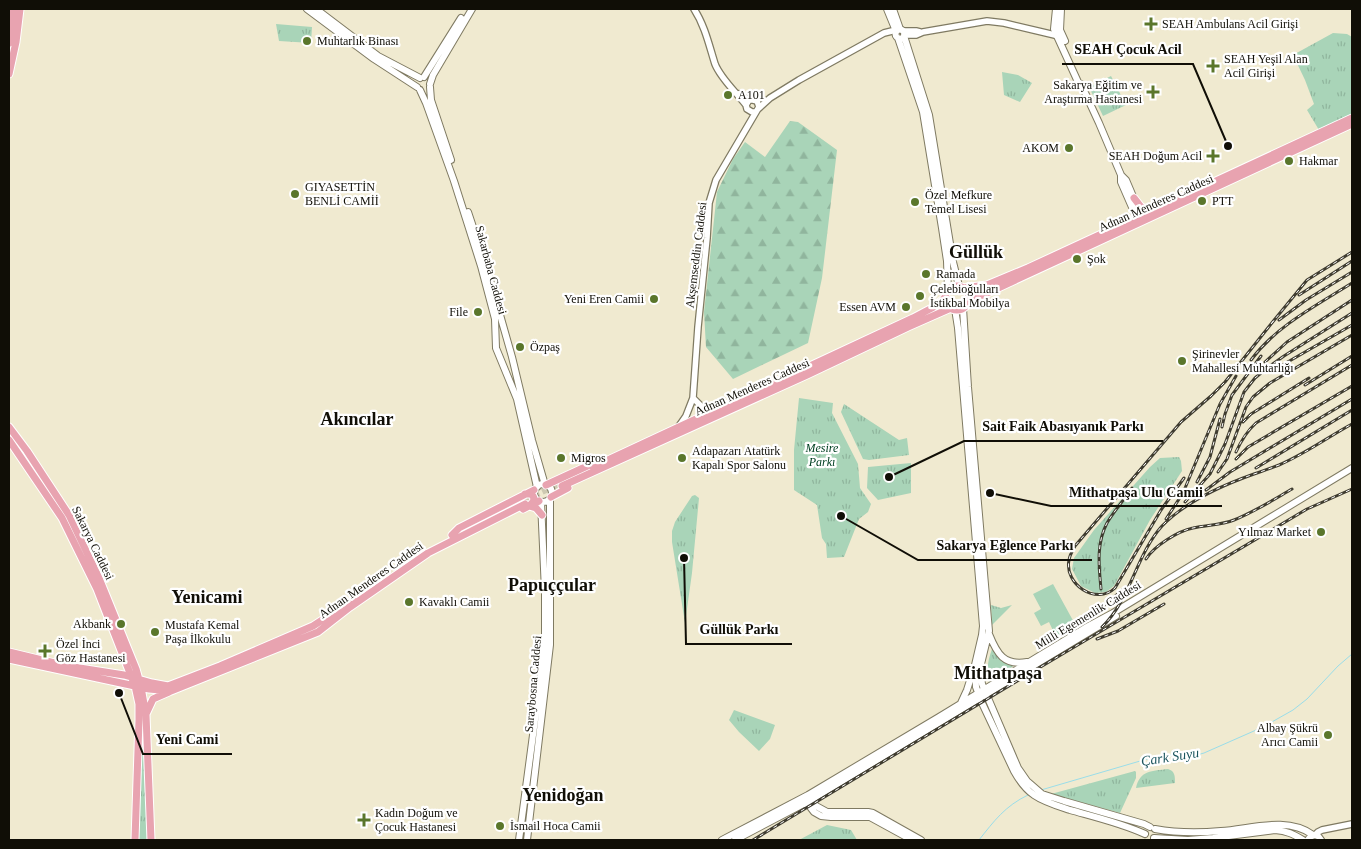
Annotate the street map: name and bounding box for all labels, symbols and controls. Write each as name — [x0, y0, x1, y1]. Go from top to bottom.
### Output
marker: SEAH Ambulans Acil Girişi — [1144, 17, 1158, 31]
place label: SEAH Ambulans Acil Girişi — [1162, 17, 1299, 31]
place label: Muhtarlık Binası — [317, 34, 399, 48]
marker: Muhtarlık Binası — [301, 35, 313, 47]
callout: SEAH Çocuk Acil — [1062, 35, 1193, 64]
text: SEAH Çocuk Acil — [1074, 42, 1182, 57]
place label: SEAH Yeşil Alan Acil Girişi — [1224, 52, 1308, 80]
marker: SEAH Yeşil Alan Acil Girişi — [1206, 59, 1220, 73]
place label: Sakarya Eğitim ve Araştırma Hastanesi — [1044, 78, 1143, 106]
marker: Sakarya Eğitim ve Araştırma Hastanesi — [1146, 85, 1160, 99]
place label: A101 — [738, 88, 765, 102]
marker: A101 — [722, 89, 734, 101]
place label: AKOM — [1022, 141, 1059, 155]
marker: AKOM — [1063, 142, 1075, 154]
place label: SEAH Doğum Acil — [1109, 149, 1203, 163]
marker: SEAH Doğum Acil — [1206, 149, 1220, 163]
place label: Hakmar — [1299, 154, 1338, 168]
marker: Hakmar — [1283, 155, 1295, 167]
street label: Adnan Menderes Caddesi — [1097, 171, 1216, 235]
place label: GIYASETTİN BENLİ CAMİİ — [305, 180, 379, 208]
marker: GIYASETTİN BENLİ CAMİİ — [289, 188, 301, 200]
place label: Özel Mefkure Temel Lisesi — [925, 188, 992, 216]
place label: PTT — [1212, 194, 1234, 208]
marker: PTT — [1196, 195, 1208, 207]
marker: Özel Mefkure Temel Lisesi — [909, 196, 921, 208]
street label: Akşemseddin Caddesi — [683, 200, 710, 309]
street label: Sakarbaba Caddesi — [472, 224, 510, 317]
district label: Güllük — [949, 242, 1003, 262]
place label: Şok — [1087, 252, 1106, 266]
marker: Şok — [1071, 253, 1083, 265]
place label: Ramada — [936, 267, 976, 281]
marker: Ramada — [920, 268, 932, 280]
place label: Çelebioğulları İstikbal Mobilya — [930, 282, 1010, 310]
marker: Çelebioğulları İstikbal Mobilya — [914, 290, 926, 302]
place label: Yeni Eren Camii — [564, 292, 645, 306]
marker: Yeni Eren Camii — [648, 293, 660, 305]
place label: Essen AVM — [839, 300, 896, 314]
marker: Essen AVM — [900, 301, 912, 313]
place label: File — [449, 305, 468, 319]
marker: File — [472, 306, 484, 318]
place label: Özpaş — [530, 340, 560, 354]
marker: Özpaş — [514, 341, 526, 353]
place label: Şirinevler Mahallesi Muhtarlığı — [1192, 347, 1294, 375]
street label: Adnan Menderes Caddesi — [693, 355, 812, 419]
marker: Şirinevler Mahallesi Muhtarlığı — [1176, 355, 1188, 367]
district label: Akıncılar — [320, 409, 394, 429]
callout: Sait Faik Abasıyanık Parkı — [964, 412, 1163, 441]
text: Sait Faik Abasıyanık Parkı — [982, 419, 1144, 434]
park label: Mesire Parkı — [805, 441, 839, 469]
place label: Adapazarı Atatürk Kapalı Spor Salonu — [692, 444, 786, 472]
place label: Migros — [571, 451, 606, 465]
marker: Migros — [555, 452, 567, 464]
marker: Adapazarı Atatürk Kapalı Spor Salonu — [676, 452, 688, 464]
callout: Mithatpaşa Ulu Camii — [1051, 477, 1222, 506]
text: Mithatpaşa Ulu Camii — [1069, 485, 1203, 500]
street label: Sakarya Caddesi — [69, 504, 117, 583]
place label: Yılmaz Market — [1238, 525, 1312, 539]
marker: Yılmaz Market — [1315, 526, 1327, 538]
callout: Sakarya Eğlence Parkı — [918, 531, 1092, 560]
street label: Adnan Menderes Caddesi — [316, 538, 426, 621]
text: Sakarya Eğlence Parkı — [937, 538, 1074, 553]
district label: Papuççular — [508, 575, 596, 595]
street label: Milli Egemenlik Caddesi — [1033, 578, 1144, 652]
district label: Yenicami — [172, 587, 243, 607]
place label: Kavaklı Camii — [419, 595, 490, 609]
marker: Kavaklı Camii — [403, 596, 415, 608]
callout: Güllük Parkı — [686, 615, 792, 644]
place label: Akbank — [73, 617, 111, 631]
marker: Akbank — [115, 618, 127, 630]
place label: Mustafa Kemal Paşa İlkokulu — [165, 618, 240, 646]
text: Güllük Parkı — [700, 622, 779, 637]
marker: Mustafa Kemal Paşa İlkokulu — [149, 626, 161, 638]
street label: Saraybosna Caddesi — [522, 634, 544, 733]
place label: Özel İnci Göz Hastanesi — [56, 637, 126, 665]
marker: Özel İnci Göz Hastanesi — [38, 644, 52, 658]
district label: Mithatpaşa — [954, 663, 1042, 683]
place label: Albay Şükrü Arıcı Camii — [1257, 721, 1319, 749]
callout: Yeni Cami — [143, 725, 232, 754]
marker: Albay Şükrü Arıcı Camii — [1322, 729, 1334, 741]
text: Yeni Cami — [156, 732, 218, 747]
water label: Çark Suyu — [1140, 745, 1200, 769]
district label: Yenidoğan — [522, 785, 604, 805]
place label: Kadın Doğum ve Çocuk Hastanesi — [375, 806, 458, 834]
marker: Kadın Doğum ve Çocuk Hastanesi — [357, 813, 371, 827]
place label: İsmail Hoca Camii — [510, 819, 601, 833]
marker: İsmail Hoca Camii — [494, 820, 506, 832]

